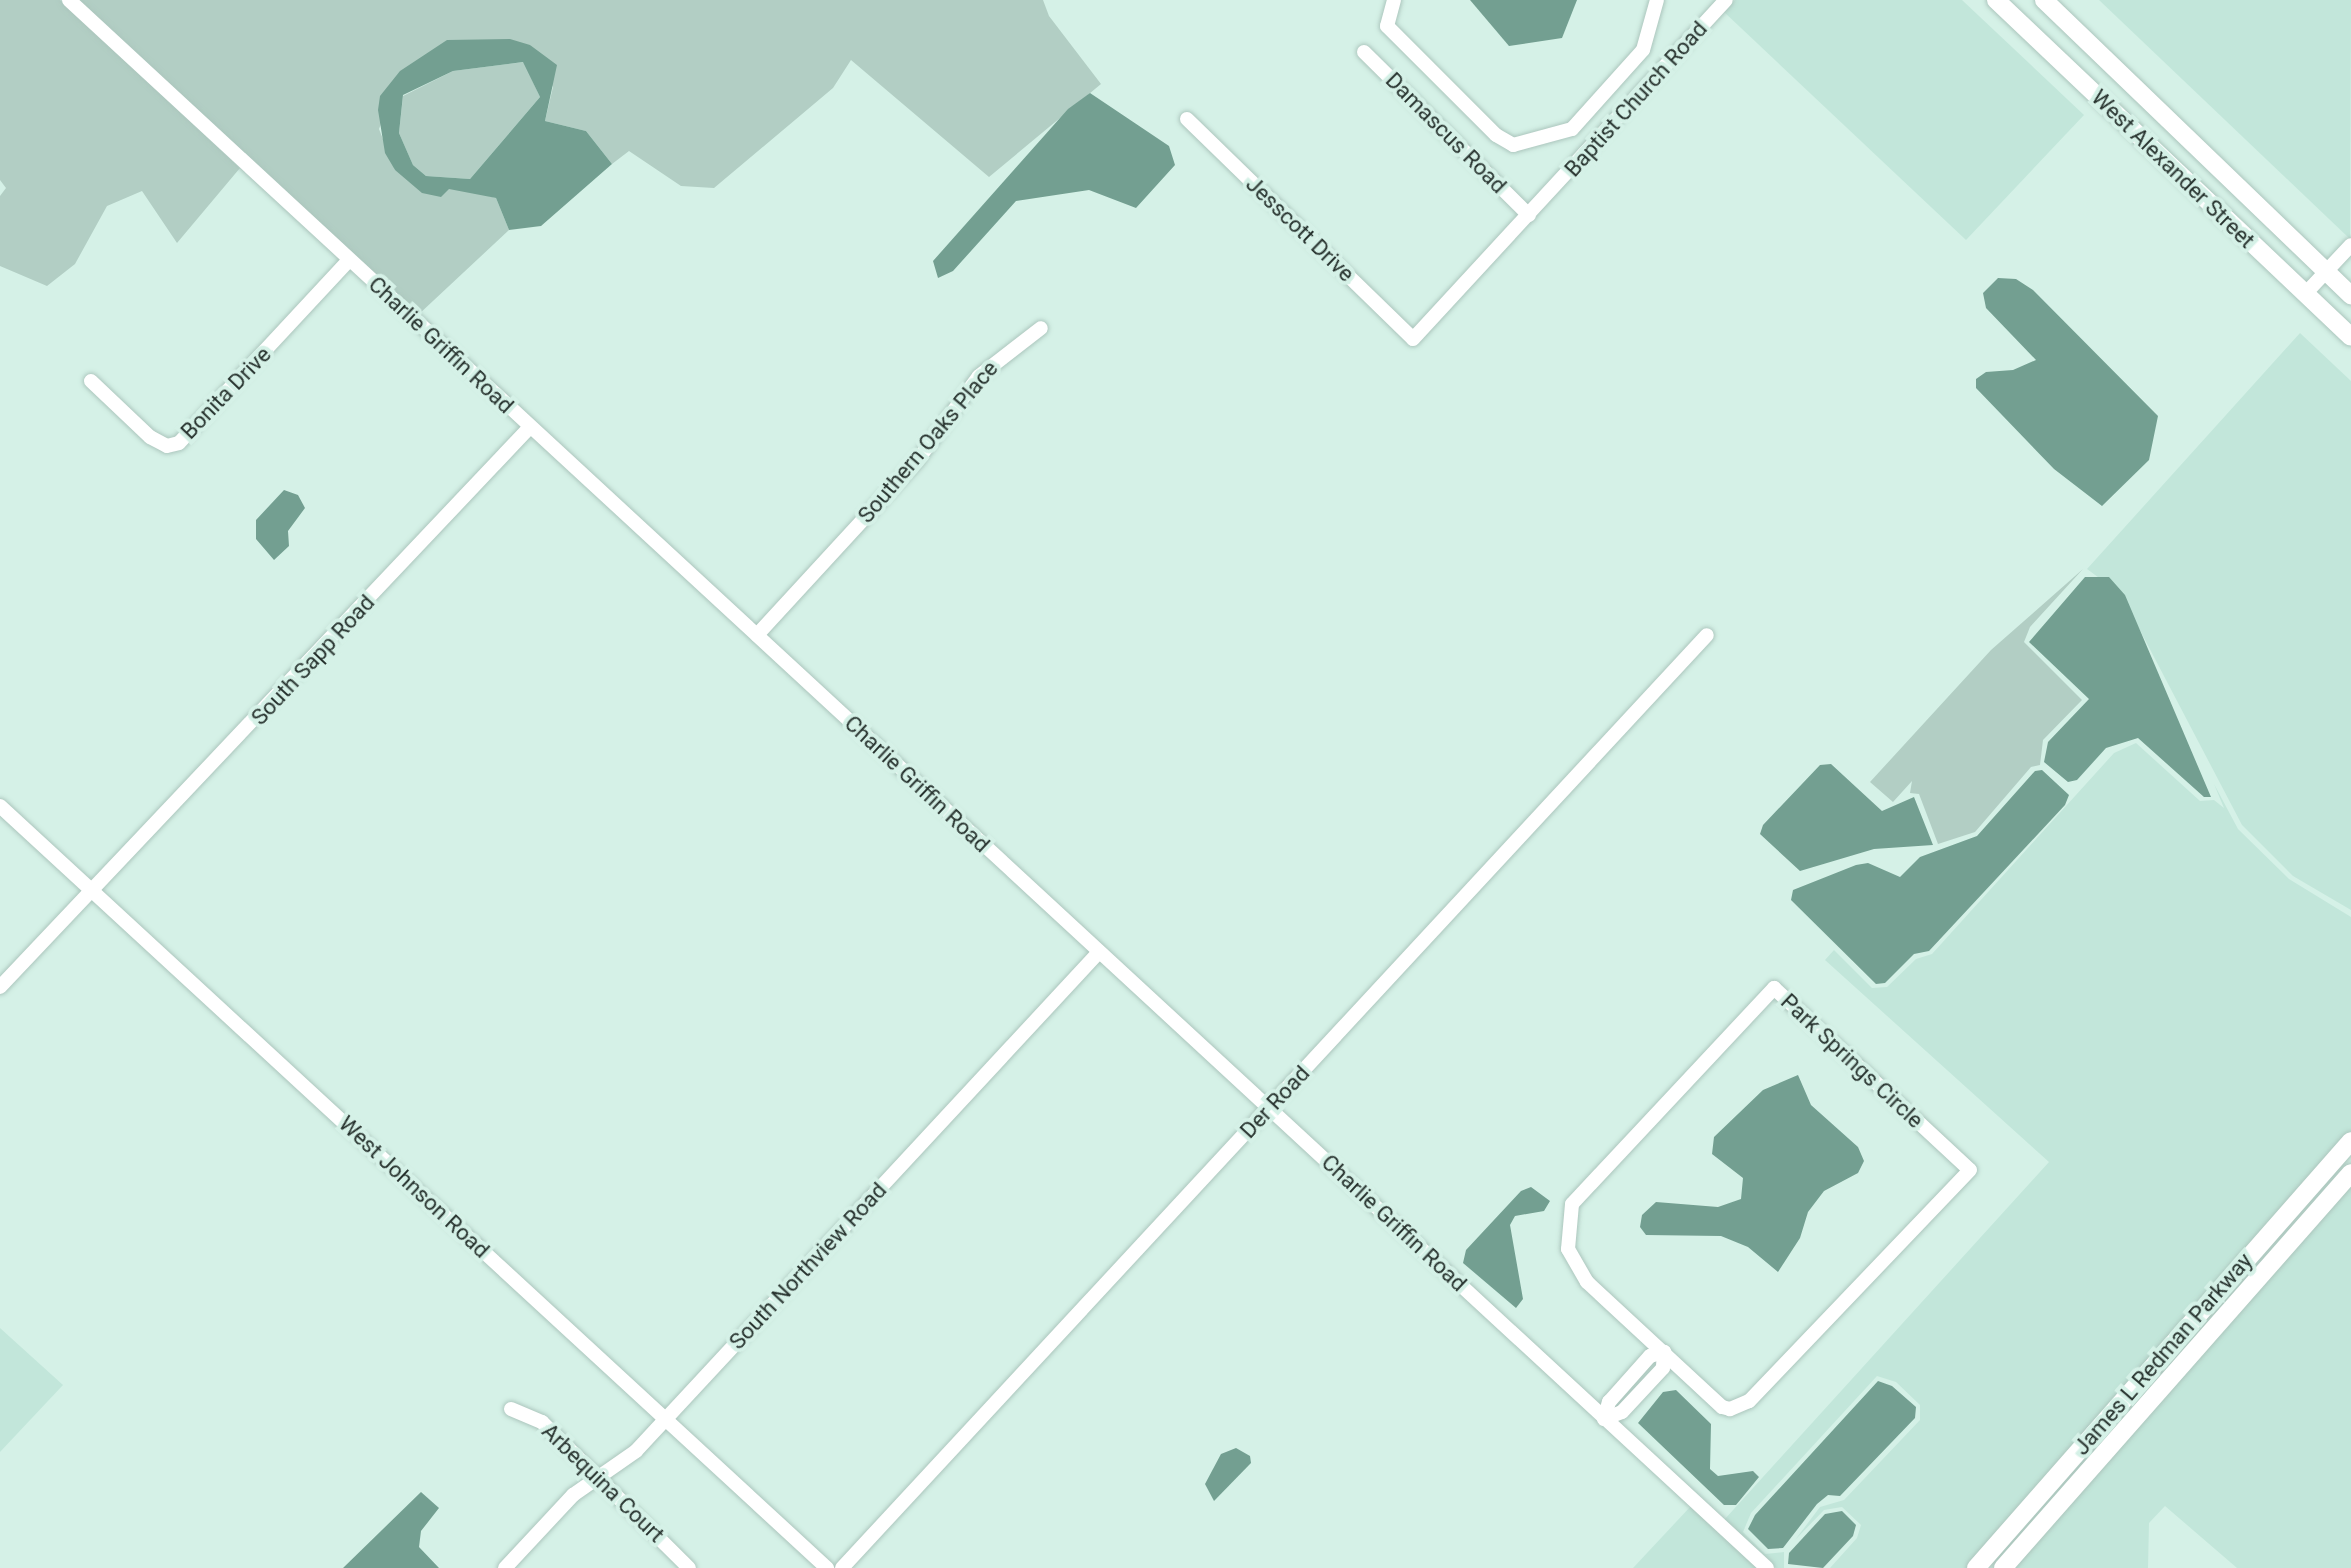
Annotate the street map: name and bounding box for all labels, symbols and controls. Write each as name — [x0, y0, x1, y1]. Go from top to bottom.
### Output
street label: Baptist Church Road — [1559, 16, 1713, 182]
street label: Damascus Road — [1380, 67, 1512, 199]
street label: West Alexander Street — [2086, 84, 2260, 254]
street label: Jesscott Drive — [1241, 171, 1359, 287]
street label: Charlie Griffin Road — [363, 271, 519, 419]
street label: Bonita Drive — [176, 341, 276, 445]
street label: Southern Oaks Place — [853, 356, 1003, 528]
street label: South Sapp Road — [246, 589, 380, 731]
street label: Charlie Griffin Road — [839, 710, 995, 858]
street label: Park Springs Circle — [1775, 988, 1929, 1134]
street label: Der Road — [1235, 1060, 1315, 1144]
street label: West Johnson Road — [333, 1111, 495, 1263]
street label: Charlie Griffin Road — [1316, 1149, 1472, 1297]
street label: South Northview Road — [724, 1177, 892, 1355]
street label: James L Redman Parkway — [2068, 1248, 2258, 1460]
street label: Arbequina Court — [536, 1418, 670, 1548]

